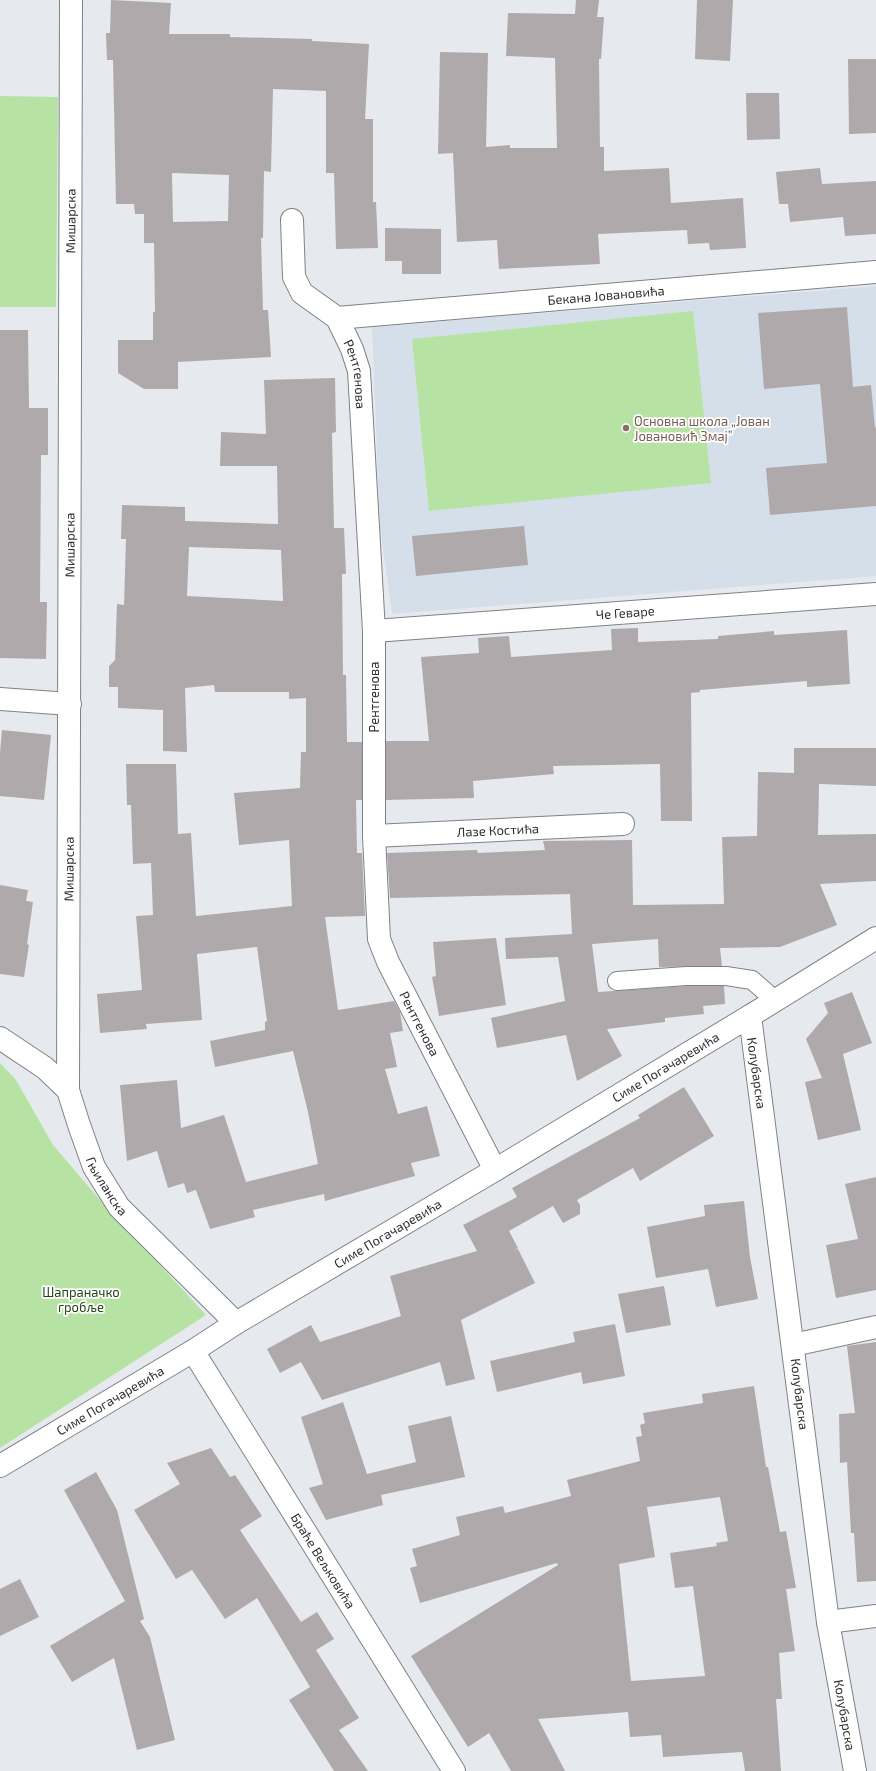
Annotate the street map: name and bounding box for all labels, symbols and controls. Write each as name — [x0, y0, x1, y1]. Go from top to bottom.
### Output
street label: Мишарска — [62, 189, 78, 253]
street label: Бекана Јовановића — [547, 282, 665, 308]
street label: Рентгенова — [341, 337, 369, 409]
place label: Основна школа „Јован Јовановић Змај” — [634, 413, 770, 444]
marker: Основна школа „Јован Јовановић Змај” — [621, 423, 631, 433]
street label: Мишарска — [61, 513, 78, 577]
street label: Че Геваре — [595, 602, 655, 623]
street label: Рентгенова — [366, 662, 382, 732]
street label: Лазе Костића — [456, 820, 539, 840]
street label: Мишарска — [61, 837, 77, 901]
street label: Рентгенова — [396, 988, 443, 1059]
street label: Симе Погачаревића — [609, 1029, 722, 1106]
street label: Колубарска — [744, 1036, 770, 1110]
street label: Гњиланска — [83, 1155, 131, 1219]
street label: Симе Погачаревића — [331, 1195, 444, 1271]
park label: Шапраначко гробље — [42, 1284, 120, 1315]
street label: Колубарска — [788, 1357, 812, 1431]
street label: Симе Погачаревића — [53, 1362, 167, 1439]
street label: Браће Вељковића — [288, 1510, 359, 1612]
street label: Колубарска — [831, 1678, 859, 1752]

